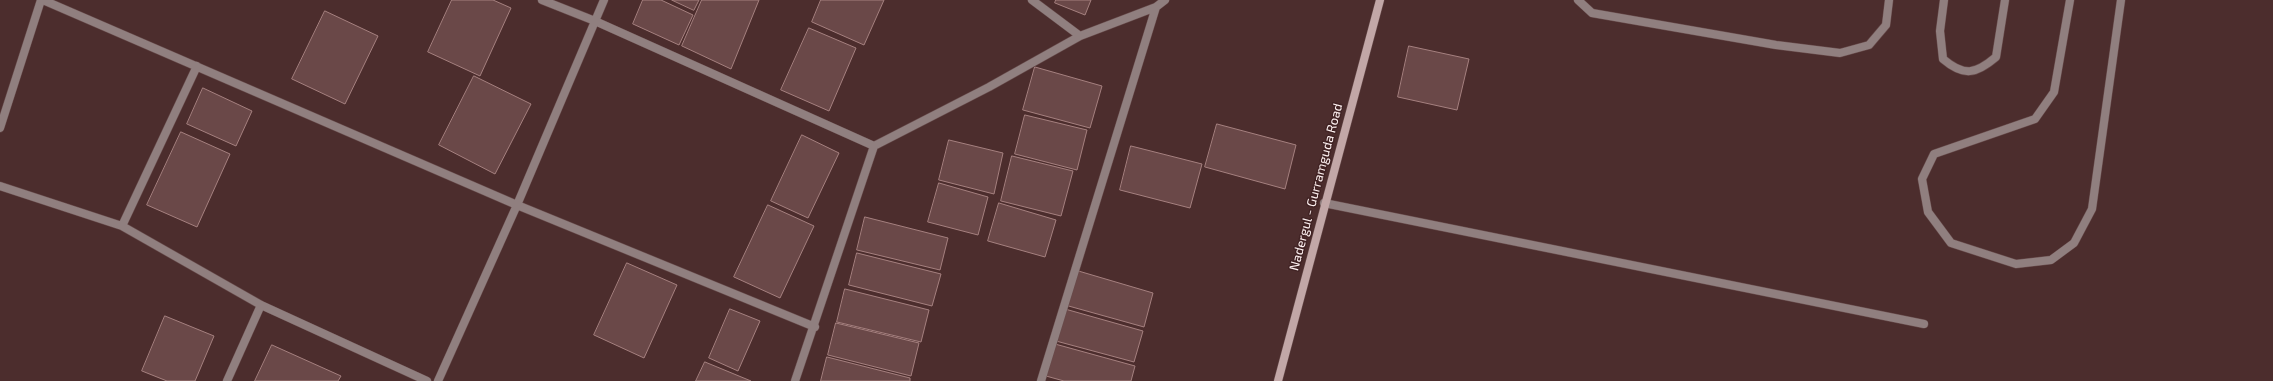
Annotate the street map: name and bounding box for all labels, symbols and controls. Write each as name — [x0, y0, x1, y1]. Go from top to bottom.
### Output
street label: Nadergul - Gurramguda Road — [1286, 102, 1346, 272]

